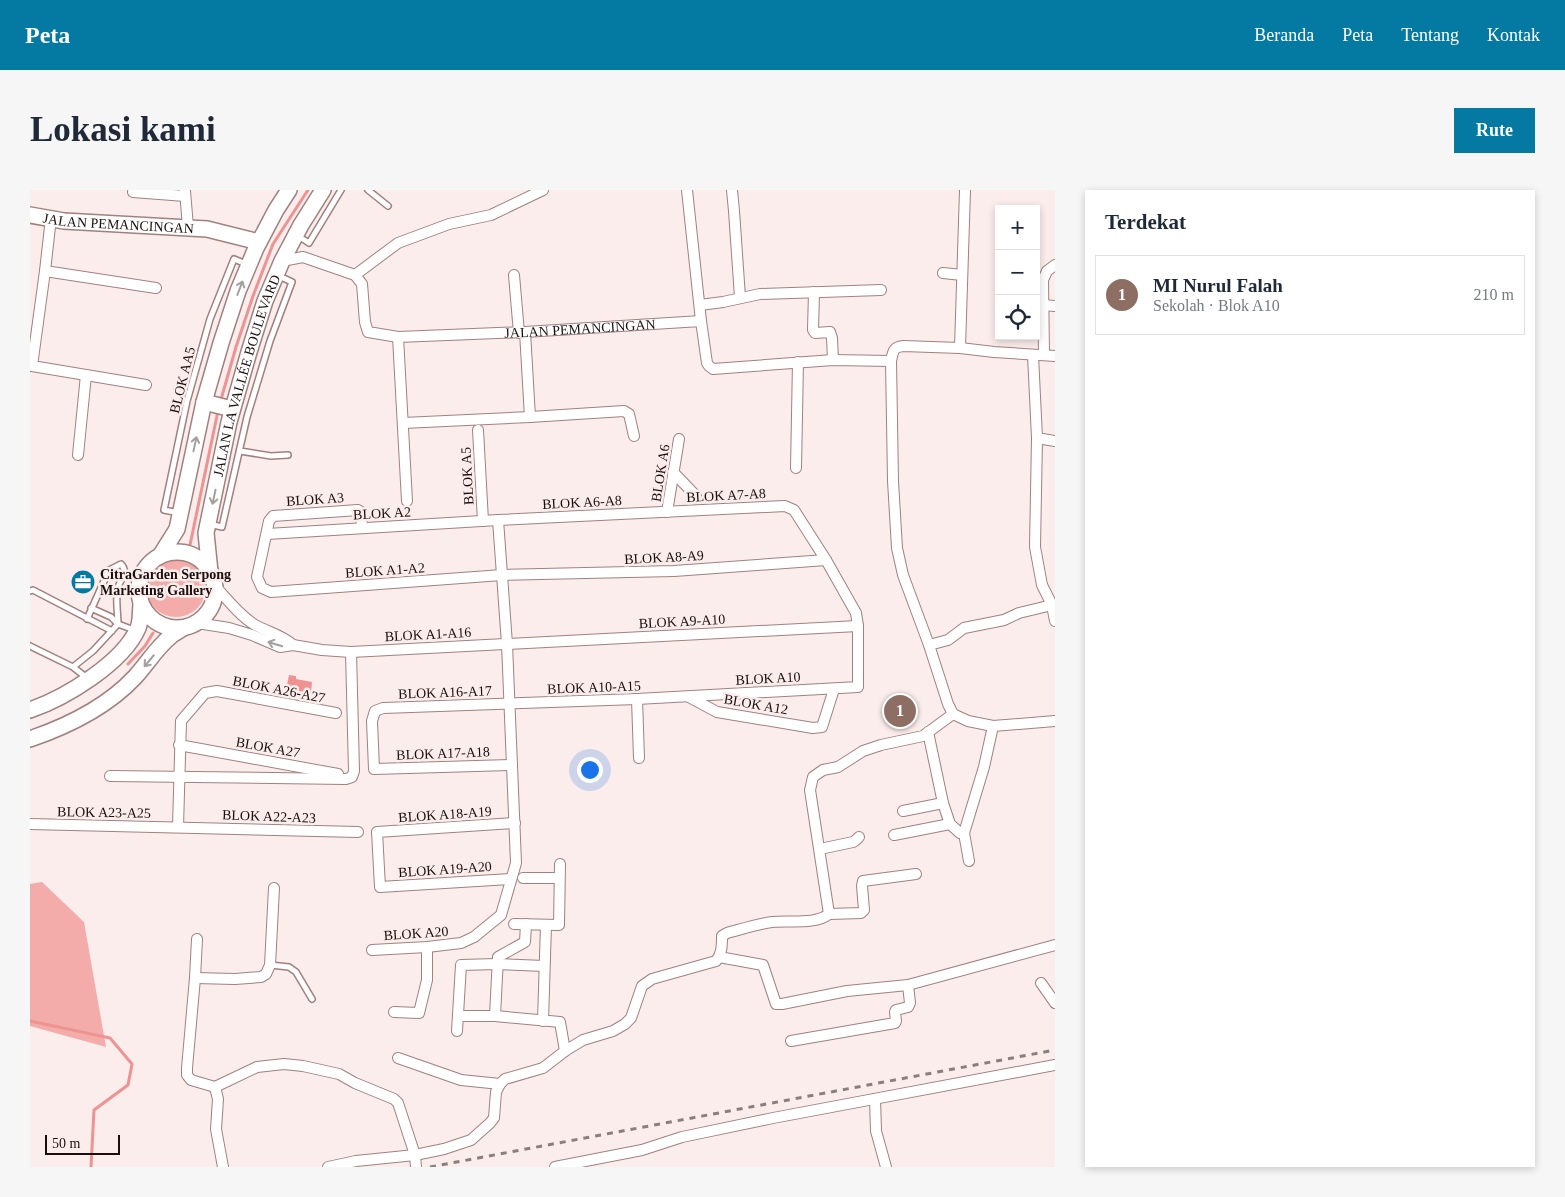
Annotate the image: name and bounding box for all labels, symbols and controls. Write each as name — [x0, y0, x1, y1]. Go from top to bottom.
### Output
text: Peta — [25, 22, 70, 48]
text: Beranda — [1254, 25, 1314, 45]
text: Peta — [1342, 25, 1373, 45]
text: Tentang — [1401, 25, 1459, 45]
text: Kontak — [1487, 25, 1540, 45]
button: Rute — [1454, 108, 1535, 153]
text: Lokasi kami — [30, 110, 216, 149]
map controls — [995, 205, 1040, 340]
button: + — [995, 205, 1040, 250]
street label: JALAN PEMANCINGAN — [42, 210, 194, 236]
text: Terdekat — [1105, 210, 1186, 234]
button: − — [995, 250, 1040, 295]
street label: JALAN LA VALLÉE BOULEVARD — [211, 272, 283, 478]
text: MI Nurul Falah — [1153, 275, 1283, 296]
one-way arrow — [236, 281, 245, 296]
text: 1 — [1118, 286, 1126, 303]
text: 210 m — [1474, 286, 1514, 303]
button: locate — [995, 295, 1040, 340]
text: Sekolah · Blok A10 — [1153, 297, 1280, 314]
street label: JALAN PEMANCINGAN — [504, 317, 656, 341]
street label: BLOK AA5 — [167, 345, 198, 415]
one-way arrow — [191, 436, 200, 452]
street label: BLOK A6 — [649, 443, 672, 503]
street label: BLOK A5 — [458, 447, 477, 505]
street label: BLOK A7-A8 — [686, 486, 766, 505]
one-way arrow — [208, 489, 218, 505]
street label: BLOK A3 — [286, 490, 344, 509]
street label: BLOK A6-A8 — [542, 493, 622, 512]
street label: BLOK A2 — [353, 504, 411, 523]
street label: BLOK A8-A9 — [624, 548, 704, 567]
street label: BLOK A1-A2 — [345, 560, 425, 581]
place label: CitraGarden Serpong Marketing Gallery — [100, 567, 231, 598]
office icon: CitraGarden Serpong Marketing Gallery — [70, 569, 96, 595]
street label: BLOK A9-A10 — [638, 612, 726, 631]
street label: BLOK A1-A16 — [384, 625, 472, 644]
one-way arrow — [267, 639, 283, 649]
one-way arrow — [143, 655, 154, 668]
street label: BLOK A10 — [735, 669, 801, 688]
street label: BLOK A26-A27 — [231, 673, 326, 706]
street label: BLOK A10-A15 — [547, 678, 641, 697]
street label: BLOK A16-A17 — [398, 683, 492, 702]
street label: BLOK A12 — [723, 691, 789, 718]
pin: 1 — [884, 692, 916, 730]
street label: BLOK A27 — [235, 734, 301, 761]
street label: BLOK A17-A18 — [396, 744, 490, 763]
your location — [577, 757, 603, 783]
street label: BLOK A23-A25 — [57, 804, 151, 821]
street label: BLOK A18-A19 — [398, 804, 492, 825]
street label: BLOK A22-A23 — [222, 807, 316, 826]
street label: BLOK A19-A20 — [398, 859, 492, 880]
street label: BLOK A20 — [383, 924, 449, 943]
scale bar — [45, 1132, 120, 1155]
text: 50 m — [52, 1136, 80, 1151]

